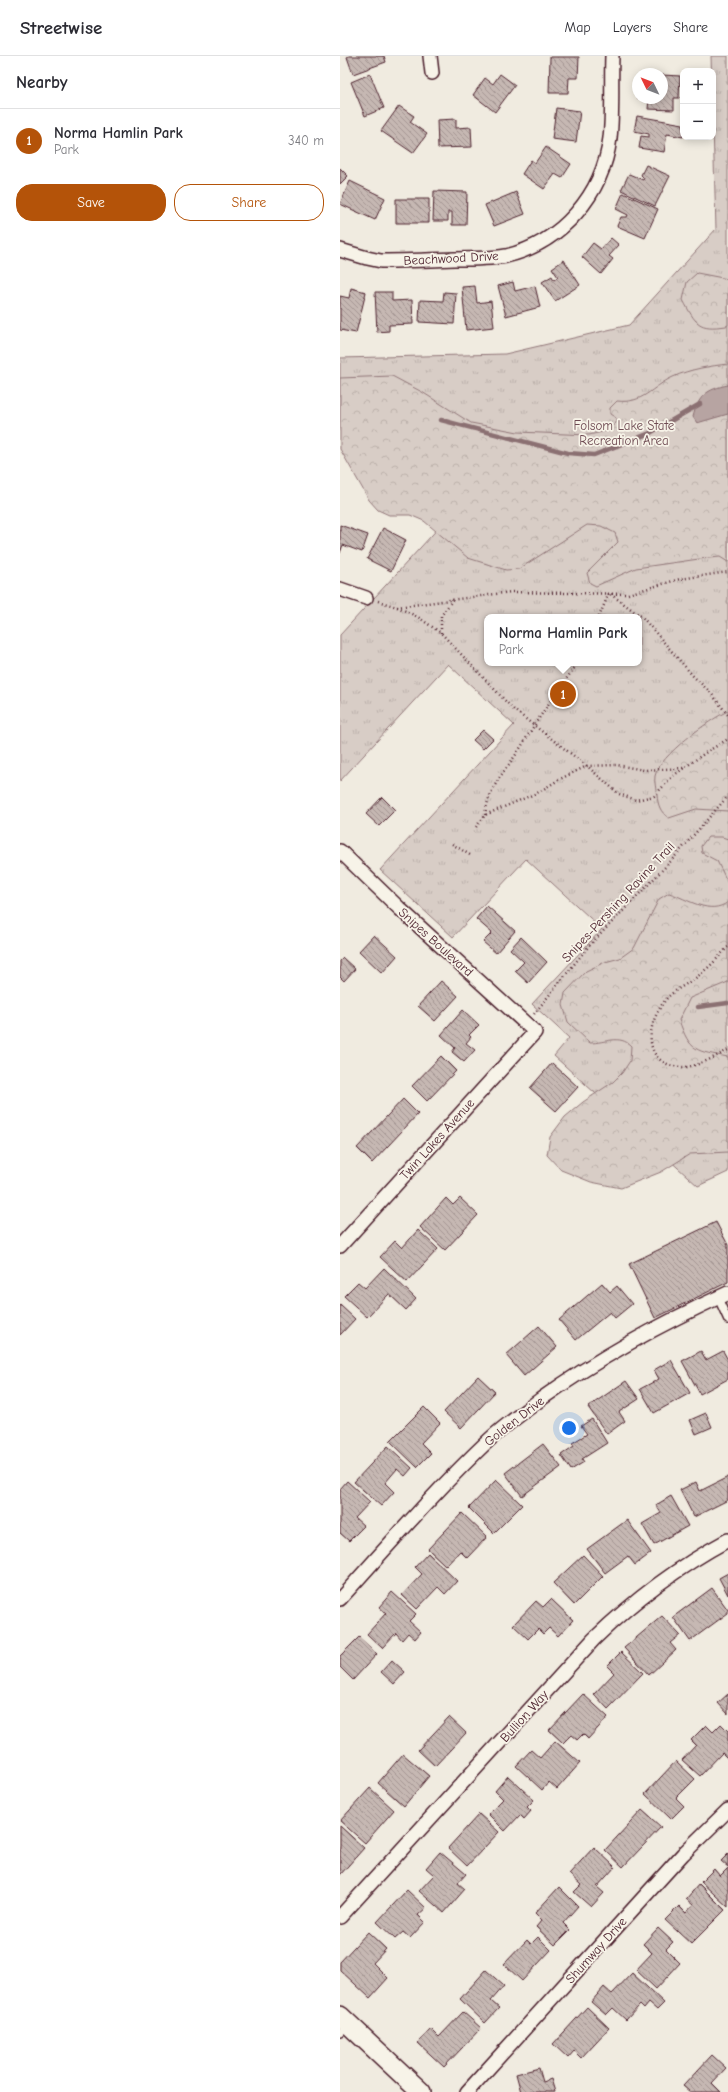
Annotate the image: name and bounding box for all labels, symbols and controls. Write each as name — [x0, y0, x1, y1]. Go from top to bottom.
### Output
text: Streetwise — [20, 17, 102, 39]
text: Map — [564, 19, 591, 36]
text: Layers — [613, 19, 651, 36]
text: Share — [673, 19, 708, 36]
north arrow — [632, 68, 668, 104]
map controls — [680, 68, 716, 140]
button: + — [680, 68, 716, 104]
text: Nearby — [16, 73, 67, 92]
button: − — [680, 104, 716, 140]
text: Norma Hamlin Park — [54, 124, 183, 142]
text: 1 — [26, 133, 32, 148]
text: 340 m — [288, 133, 324, 148]
text: Park — [54, 142, 79, 157]
button: Save — [16, 184, 166, 221]
button: Share — [174, 184, 324, 221]
street label: Beachwood Drive — [403, 248, 499, 268]
park label: Folsom Lake State Recreation Area — [574, 418, 675, 448]
popup — [484, 614, 642, 666]
text: Norma Hamlin Park — [499, 624, 627, 642]
text: Park — [499, 642, 524, 657]
pin: 1 — [550, 679, 576, 709]
street label: Snipes-Pershing Ravine Trail — [558, 839, 678, 965]
street label: Snipes Boulevard — [396, 905, 476, 979]
street label: Twin Lakes Avenue — [397, 1095, 478, 1183]
street label: Golden Drive — [481, 1393, 547, 1449]
your location — [559, 1418, 579, 1438]
street label: Bullion Way — [497, 1687, 551, 1745]
street label: Shumway Drive — [562, 1913, 630, 1986]

